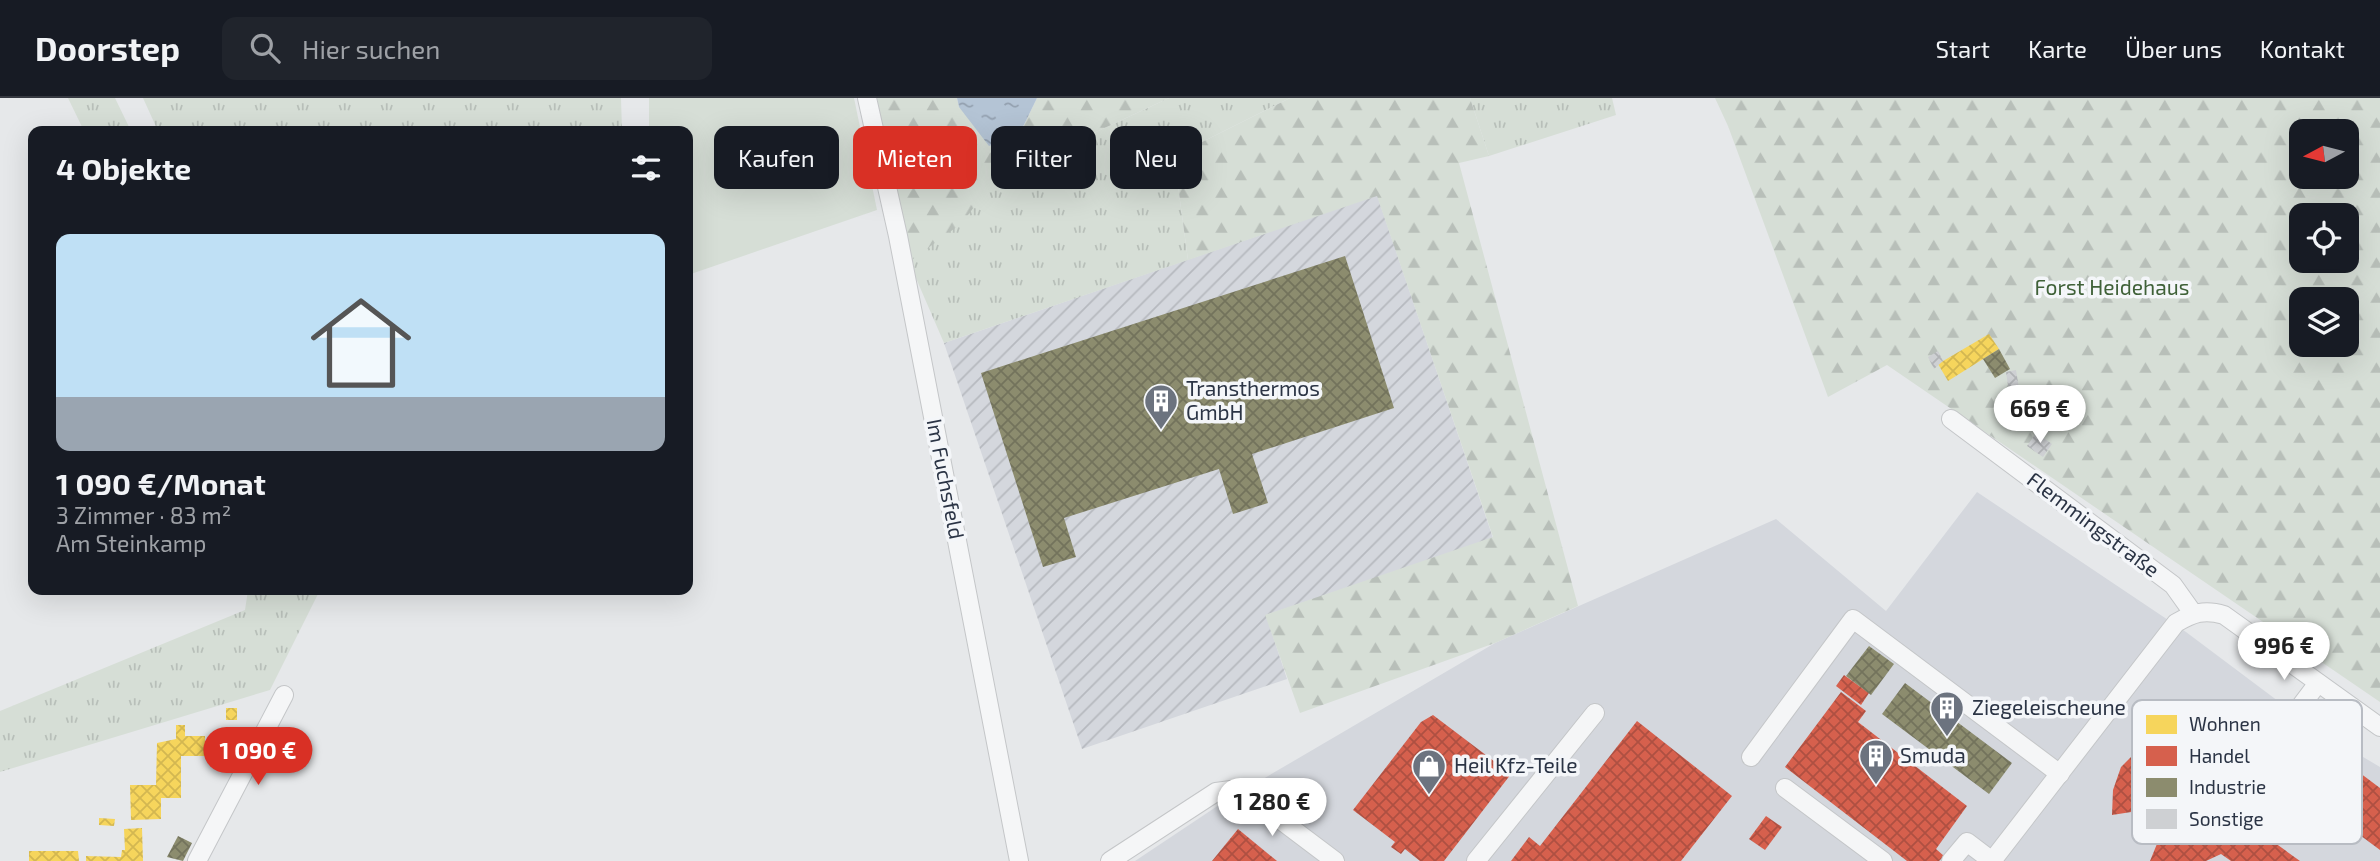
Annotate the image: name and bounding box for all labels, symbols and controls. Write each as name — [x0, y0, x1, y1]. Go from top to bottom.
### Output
search box — [222, 17, 712, 80]
text: Doorstep — [35, 28, 180, 68]
icon: search — [246, 29, 284, 67]
text: Hier suchen — [302, 33, 440, 64]
text: Start — [1936, 34, 1990, 63]
text: Karte — [2028, 34, 2087, 63]
text: Über uns — [2125, 34, 2222, 63]
text: Kontakt — [2260, 34, 2345, 63]
north arrow — [2289, 119, 2359, 189]
map controls — [2289, 119, 2359, 357]
chip: Kaufen — [714, 126, 839, 189]
chip: Mieten — [853, 126, 977, 189]
chip: Filter — [991, 126, 1096, 189]
chip: Neu — [1110, 126, 1202, 189]
icon: filters — [627, 149, 665, 187]
text: 4 Objekte — [56, 150, 191, 186]
button: locate — [2289, 203, 2359, 273]
park label: Forst Heidehaus — [2035, 274, 2189, 299]
icon: home — [298, 280, 424, 406]
button: layers — [2289, 287, 2359, 357]
place label: Transthermos GmbH — [1186, 375, 1320, 424]
building icon: Transthermos GmbH — [1142, 382, 1180, 431]
pin: 669 € — [1991, 386, 2089, 445]
text: 669 € — [2010, 394, 2070, 422]
street label: Im Fuchsfeld — [923, 416, 970, 541]
text: 1 090 €/Monat — [56, 465, 266, 501]
street label: Flemmingstraße — [2023, 466, 2165, 582]
text: 3 Zimmer · 83 m² — [56, 501, 231, 529]
text: Am Steinkamp — [56, 529, 206, 557]
pin: 996 € — [2235, 622, 2333, 682]
text: 996 € — [2254, 631, 2314, 659]
building icon: Ziegeleischeune — [1928, 689, 1966, 738]
place label: Ziegeleischeune — [1972, 694, 2126, 719]
legend — [2132, 700, 2362, 844]
text: Wohnen — [2189, 712, 2261, 735]
pin: 1 090 € — [193, 728, 323, 787]
text: 1 090 € — [219, 736, 297, 764]
building icon: Smuda — [1857, 737, 1895, 786]
place label: Smuda — [1900, 742, 1966, 767]
text: Handel — [2189, 744, 2250, 767]
shop icon: Heil Kfz-Teile — [1410, 747, 1448, 796]
place label: Heil Kfz-Teile — [1454, 752, 1578, 777]
text: Industrie — [2189, 775, 2266, 798]
pin: 1 280 € — [1207, 778, 1337, 838]
text: 1 280 € — [1234, 787, 1310, 815]
text: Sonstige — [2189, 807, 2264, 830]

